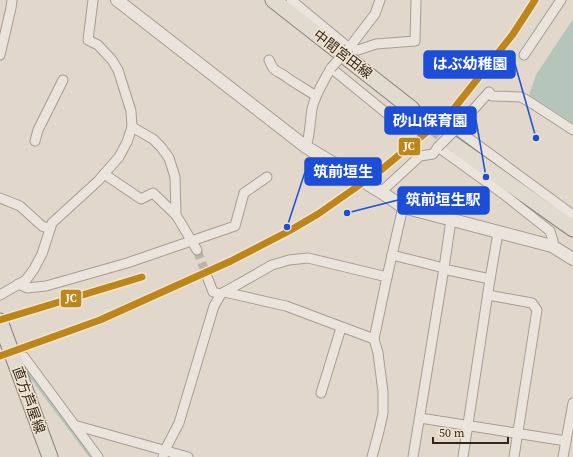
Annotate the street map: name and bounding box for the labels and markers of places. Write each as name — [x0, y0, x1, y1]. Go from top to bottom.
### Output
callout: はぶ幼稚園 — [424, 51, 515, 78]
callout: 砂山保育園 — [385, 107, 476, 134]
callout: 筑前垣生 — [305, 158, 381, 185]
callout: 筑前垣生駅 — [398, 187, 489, 214]

